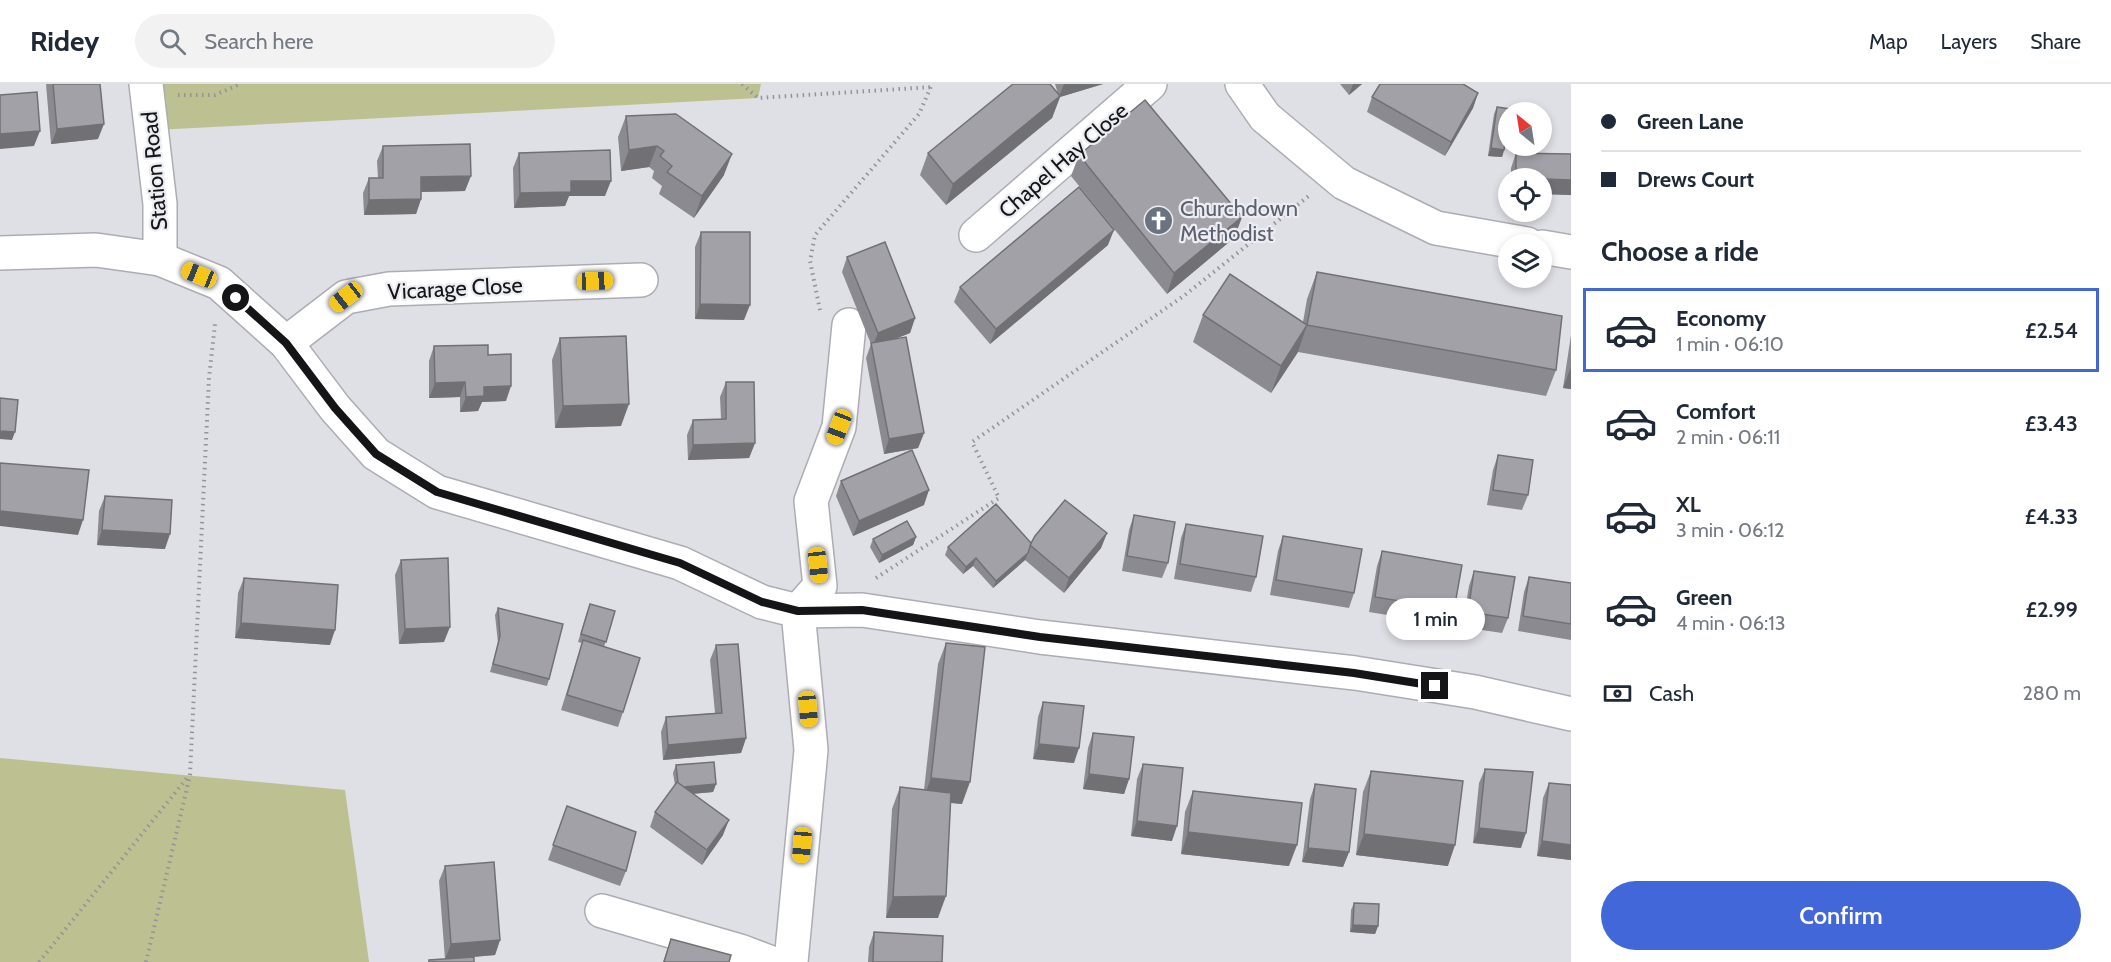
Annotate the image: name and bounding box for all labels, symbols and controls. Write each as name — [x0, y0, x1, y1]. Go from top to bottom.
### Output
search box — [135, 14, 555, 68]
text: Ridey — [30, 24, 99, 58]
icon: search — [156, 25, 189, 58]
text: Search here — [204, 28, 314, 55]
text: Map — [1869, 29, 1908, 54]
text: Layers — [1941, 29, 1997, 54]
text: Share — [2030, 29, 2081, 54]
street label: Chapel Hay Close — [993, 97, 1133, 224]
north arrow — [1498, 102, 1552, 156]
map controls — [1498, 102, 1552, 288]
text: Green Lane — [1637, 108, 1744, 135]
street label: Station Road — [136, 110, 173, 232]
text: Drews Court — [1637, 166, 1754, 193]
button: locate — [1498, 168, 1552, 222]
place label: Churchdown Methodist — [1180, 195, 1298, 247]
church icon: Churchdown Methodist — [1143, 205, 1175, 237]
button: layers — [1498, 234, 1552, 288]
text: Choose a ride — [1601, 235, 1759, 268]
car — [179, 260, 219, 290]
street label: Vicarage Close — [387, 271, 523, 306]
car — [577, 271, 613, 291]
car — [326, 279, 366, 315]
route start — [222, 284, 249, 311]
icon: car — [1604, 303, 1658, 357]
text: Economy — [1676, 305, 1766, 332]
text: £2.54 — [2025, 317, 2078, 344]
text: 1 min · 06:10 — [1676, 332, 1784, 356]
icon: car — [1604, 396, 1658, 450]
text: Comfort — [1676, 398, 1755, 425]
car — [824, 407, 854, 447]
text: £3.43 — [2025, 410, 2078, 437]
text: 2 min · 06:11 — [1676, 425, 1780, 449]
icon: car — [1604, 489, 1658, 543]
text: XL — [1676, 491, 1701, 518]
text: £4.33 — [2025, 503, 2078, 530]
text: 3 min · 06:12 — [1676, 518, 1785, 542]
car — [807, 546, 829, 584]
icon: car — [1604, 582, 1658, 636]
text: Green — [1676, 584, 1732, 611]
text: £2.99 — [2026, 596, 2078, 623]
callout: 1 min — [1386, 599, 1484, 641]
text: 1 min — [1413, 607, 1458, 631]
text: 4 min · 06:13 — [1676, 611, 1786, 635]
route end — [1421, 672, 1448, 699]
icon: cash — [1601, 677, 1634, 710]
text: Cash — [1649, 680, 1694, 707]
text: 280 m — [2022, 681, 2081, 705]
car — [797, 690, 819, 728]
car — [791, 826, 813, 864]
button: Confirm — [1601, 881, 2081, 950]

